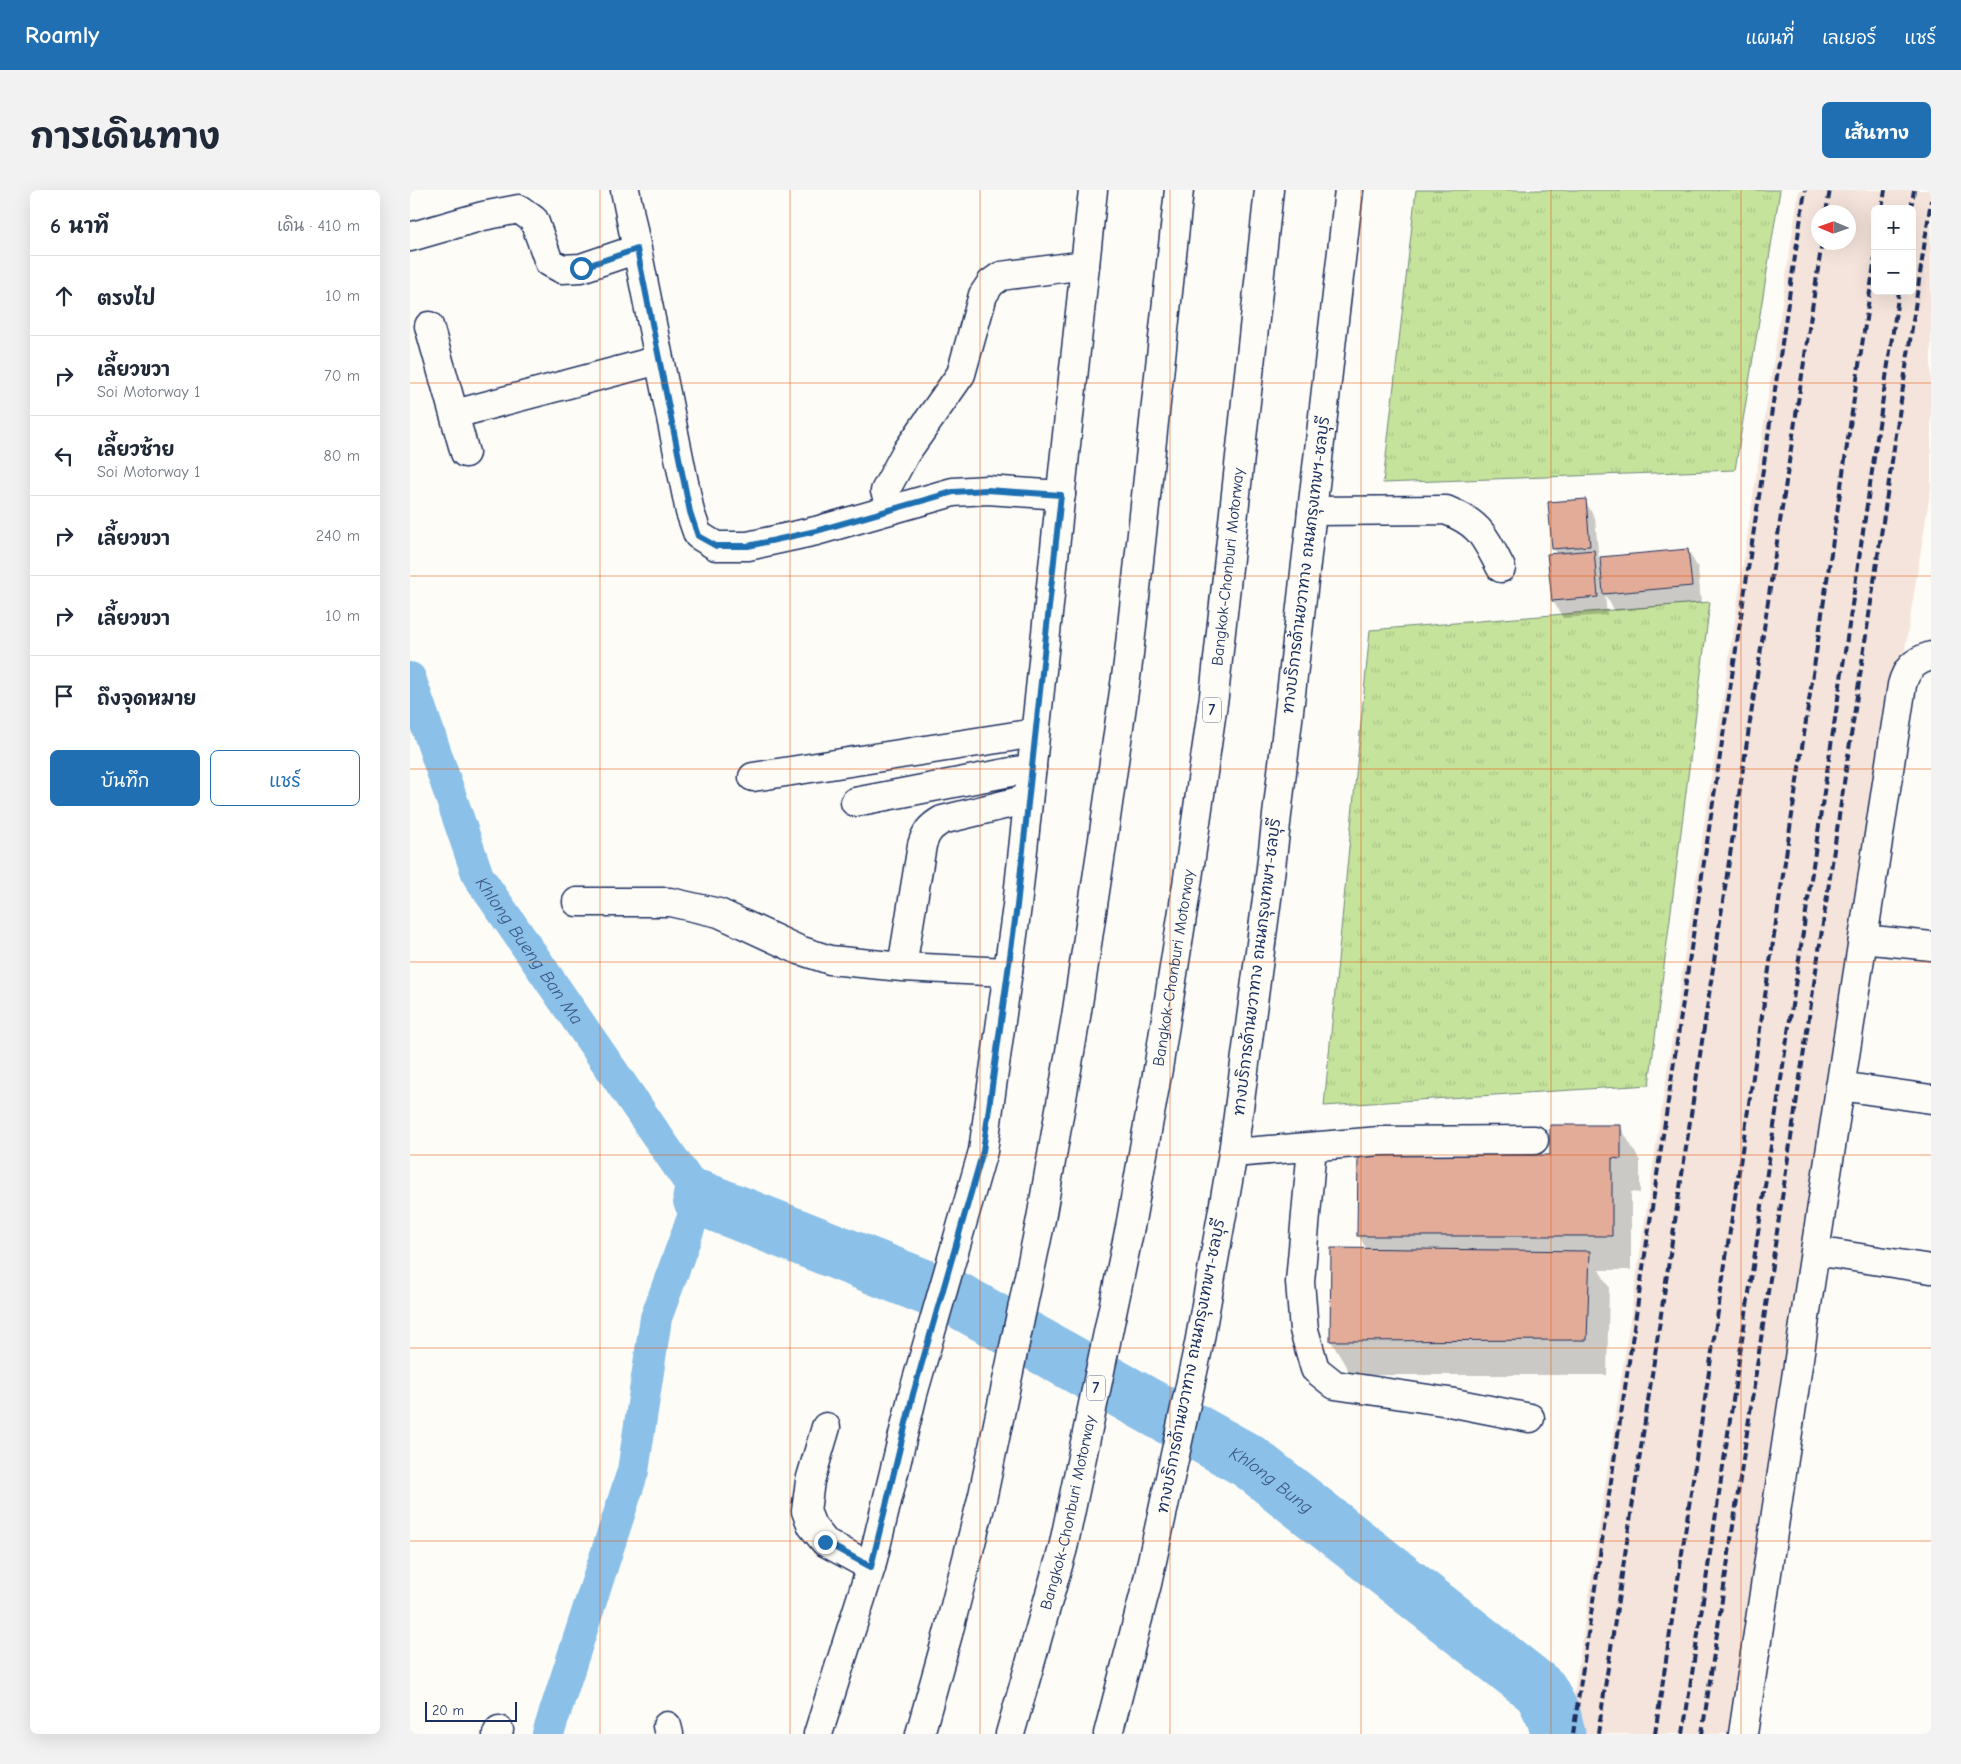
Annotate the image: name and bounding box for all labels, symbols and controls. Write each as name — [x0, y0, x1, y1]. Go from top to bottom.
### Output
text: Roamly — [25, 21, 99, 49]
text: แผนที่ — [1746, 28, 1794, 49]
text: เลเยอร์ — [1822, 28, 1876, 49]
text: แชร์ — [1904, 28, 1936, 49]
button: เส้นทาง — [1822, 102, 1931, 158]
text: การเดินทาง — [30, 116, 220, 157]
north arrow — [1811, 205, 1856, 250]
map controls — [1871, 205, 1916, 295]
button: + — [1871, 205, 1916, 250]
text: 6 นาที — [50, 214, 109, 238]
text: เดิน · 410 m — [277, 217, 360, 235]
button: − — [1871, 250, 1916, 295]
route start — [570, 257, 593, 280]
icon: ahead — [50, 282, 78, 310]
text: 10 m — [325, 287, 360, 305]
text: ตรงไป — [97, 288, 155, 310]
text: เลี้ยวขวา — [97, 359, 170, 381]
icon: right — [50, 362, 78, 390]
text: 70 m — [324, 367, 360, 385]
text: Soi Motorway 1 — [97, 383, 200, 401]
street label: ทางบริการด้านขวาทาง ถนนกรุงเทพฯ-ชลบุรี — [1277, 415, 1336, 715]
text: เลี้ยวซ้าย — [97, 439, 174, 461]
icon: left — [50, 442, 78, 470]
text: 80 m — [323, 447, 360, 465]
text: Soi Motorway 1 — [97, 463, 200, 481]
street label: Bangkok-Chonburi Motorway — [1208, 466, 1248, 667]
icon: right — [50, 522, 78, 550]
text: 240 m — [316, 527, 360, 545]
text: เลี้ยวขวา — [97, 528, 170, 550]
icon: right — [50, 602, 78, 630]
text: 10 m — [325, 607, 360, 625]
text: เลี้ยวขวา — [97, 608, 170, 630]
icon: arrive — [50, 682, 78, 710]
text: ถึงจุดหมาย — [97, 688, 196, 710]
road number: 7 — [1203, 698, 1221, 722]
button: บันทึก — [50, 750, 200, 806]
button: แชร์ — [210, 750, 360, 806]
street label: ทางบริการด้านขวาทาง ถนนกรุงเทพฯ-ชลบุรี — [1228, 817, 1287, 1117]
street label: Bangkok-Chonburi Motorway — [1150, 868, 1198, 1068]
water label: Khlong Bueng Ban Ma — [471, 873, 588, 1028]
street label: ทางบริการด้านขวาทาง ถนนกรุงเทพฯ-ชลบุรี — [1152, 1217, 1231, 1515]
road number: 7 — [1087, 1376, 1105, 1400]
street label: Bangkok-Chonburi Motorway — [1037, 1413, 1100, 1612]
water label: Khlong Bung — [1226, 1442, 1317, 1518]
route end — [814, 1531, 837, 1554]
scale bar — [425, 1699, 518, 1722]
text: 20 m — [432, 1702, 464, 1719]

